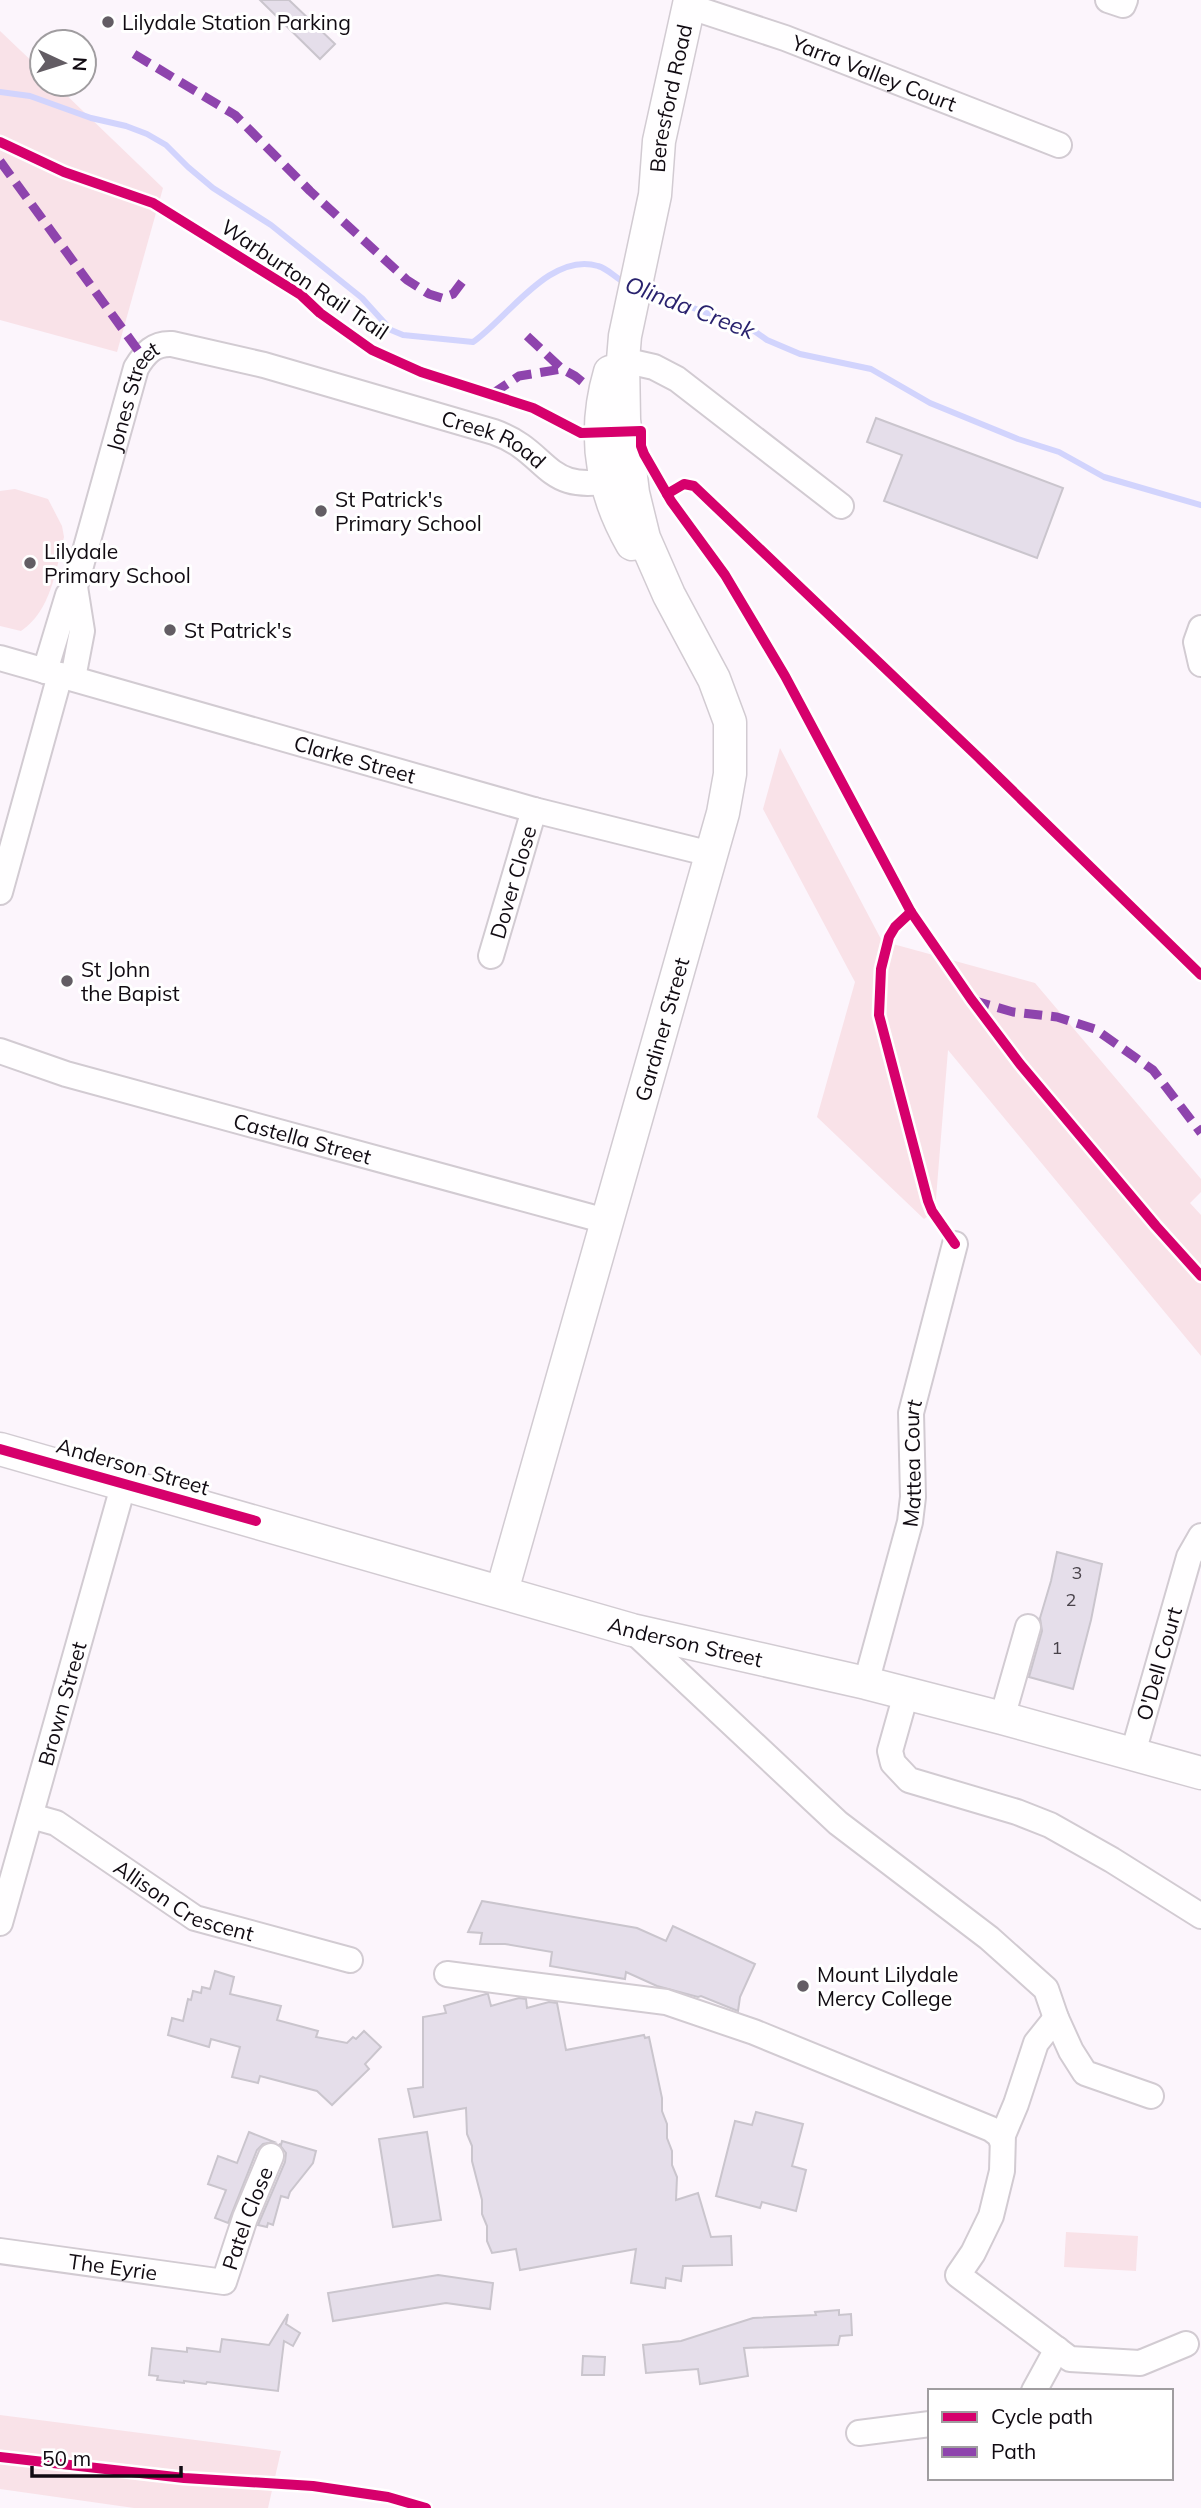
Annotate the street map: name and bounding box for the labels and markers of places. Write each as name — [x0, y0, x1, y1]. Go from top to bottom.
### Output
place label: Lilydale Station Parking — [122, 9, 351, 35]
marker: Lilydale Station Parking — [100, 14, 116, 30]
place label: St Patrick's Primary School — [335, 486, 482, 536]
marker: St Patrick's Primary School — [313, 503, 329, 519]
place label: Lilydale Primary School — [44, 538, 191, 588]
marker: Lilydale Primary School — [22, 555, 38, 571]
place label: St Patrick's — [184, 617, 292, 643]
marker: St Patrick's — [162, 622, 178, 638]
place label: St John the Bapist — [81, 956, 180, 1006]
marker: St John the Bapist — [59, 973, 75, 989]
place label: Mount Lilydale Mercy College — [817, 1961, 958, 2011]
marker: Mount Lilydale Mercy College — [795, 1978, 811, 1994]

